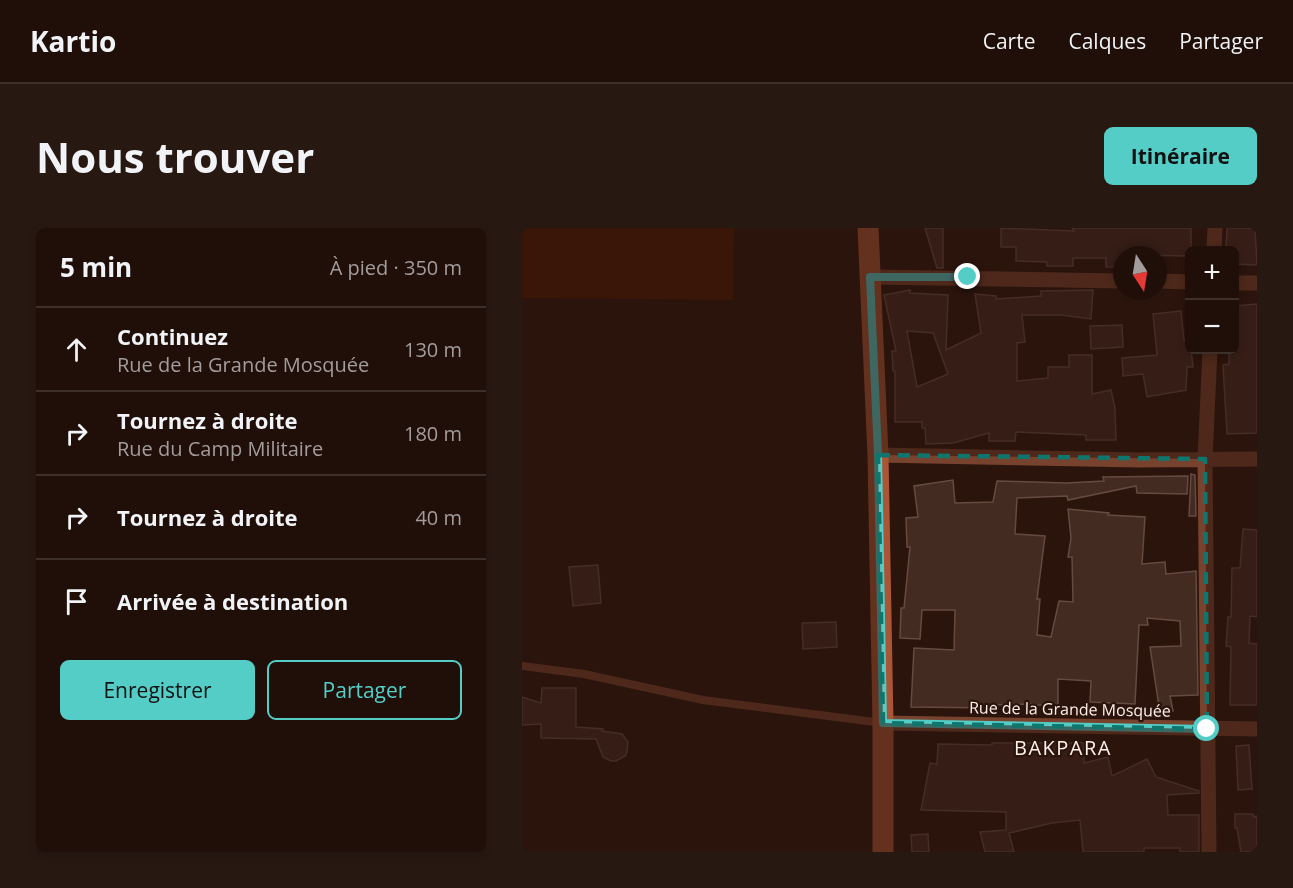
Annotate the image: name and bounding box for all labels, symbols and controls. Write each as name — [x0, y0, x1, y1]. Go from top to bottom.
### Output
text: Kartio — [30, 22, 116, 60]
text: Carte — [983, 27, 1035, 55]
text: Calques — [1068, 27, 1146, 55]
text: Partager — [1179, 27, 1263, 55]
button: Itinéraire — [1104, 127, 1257, 185]
text: Nous trouver — [36, 128, 314, 185]
north arrow — [1113, 246, 1167, 300]
map controls — [1185, 246, 1239, 354]
button: + — [1185, 246, 1239, 300]
text: 5 min — [60, 249, 132, 285]
text: À pied · 350 m — [330, 254, 462, 281]
route end — [954, 263, 980, 289]
button: − — [1185, 300, 1239, 354]
text: Continuez — [117, 321, 228, 351]
icon: ahead — [60, 333, 93, 366]
text: 130 m — [404, 336, 462, 363]
text: Rue de la Grande Mosquée — [117, 351, 369, 378]
text: Tournez à droite — [117, 405, 298, 435]
icon: right — [60, 417, 93, 450]
text: 180 m — [404, 420, 462, 447]
text: Rue du Camp Militaire — [117, 435, 323, 462]
icon: right — [60, 501, 93, 534]
text: Tournez à droite — [117, 502, 298, 532]
text: 40 m — [415, 504, 462, 531]
icon: arrive — [60, 585, 93, 618]
text: Arrivée à destination — [117, 586, 348, 616]
button: Enregistrer — [60, 660, 255, 720]
button: Partager — [267, 660, 462, 720]
street label: Rue de la Grande Mosquée — [969, 696, 1171, 722]
route start — [1193, 715, 1219, 741]
district label: BAKPARA — [1014, 734, 1112, 761]

